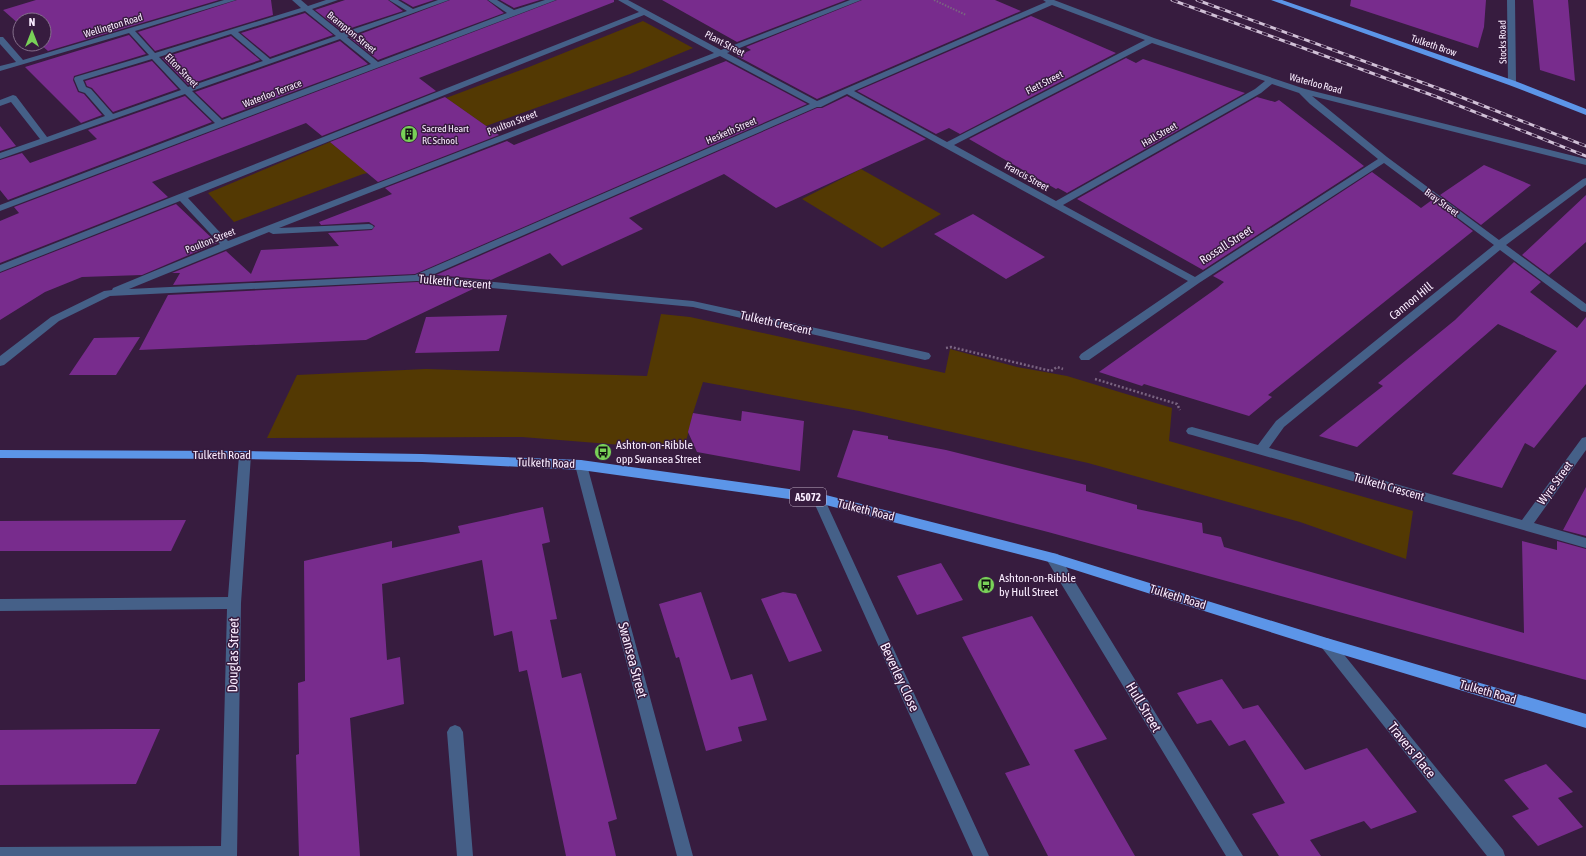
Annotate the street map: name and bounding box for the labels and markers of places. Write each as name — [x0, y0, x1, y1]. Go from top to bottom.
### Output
place label: Sacred Heart RC School — [422, 123, 469, 146]
building icon: Sacred Heart RC School — [399, 124, 419, 144]
place label: Ashton-on-Ribble opp Swansea Street — [616, 438, 702, 466]
bus stop icon: Ashton-on-Ribble opp Swansea Street — [593, 442, 613, 462]
place label: Ashton-on-Ribble by Hull Street — [999, 571, 1076, 599]
bus stop icon: Ashton-on-Ribble by Hull Street — [976, 575, 996, 595]

